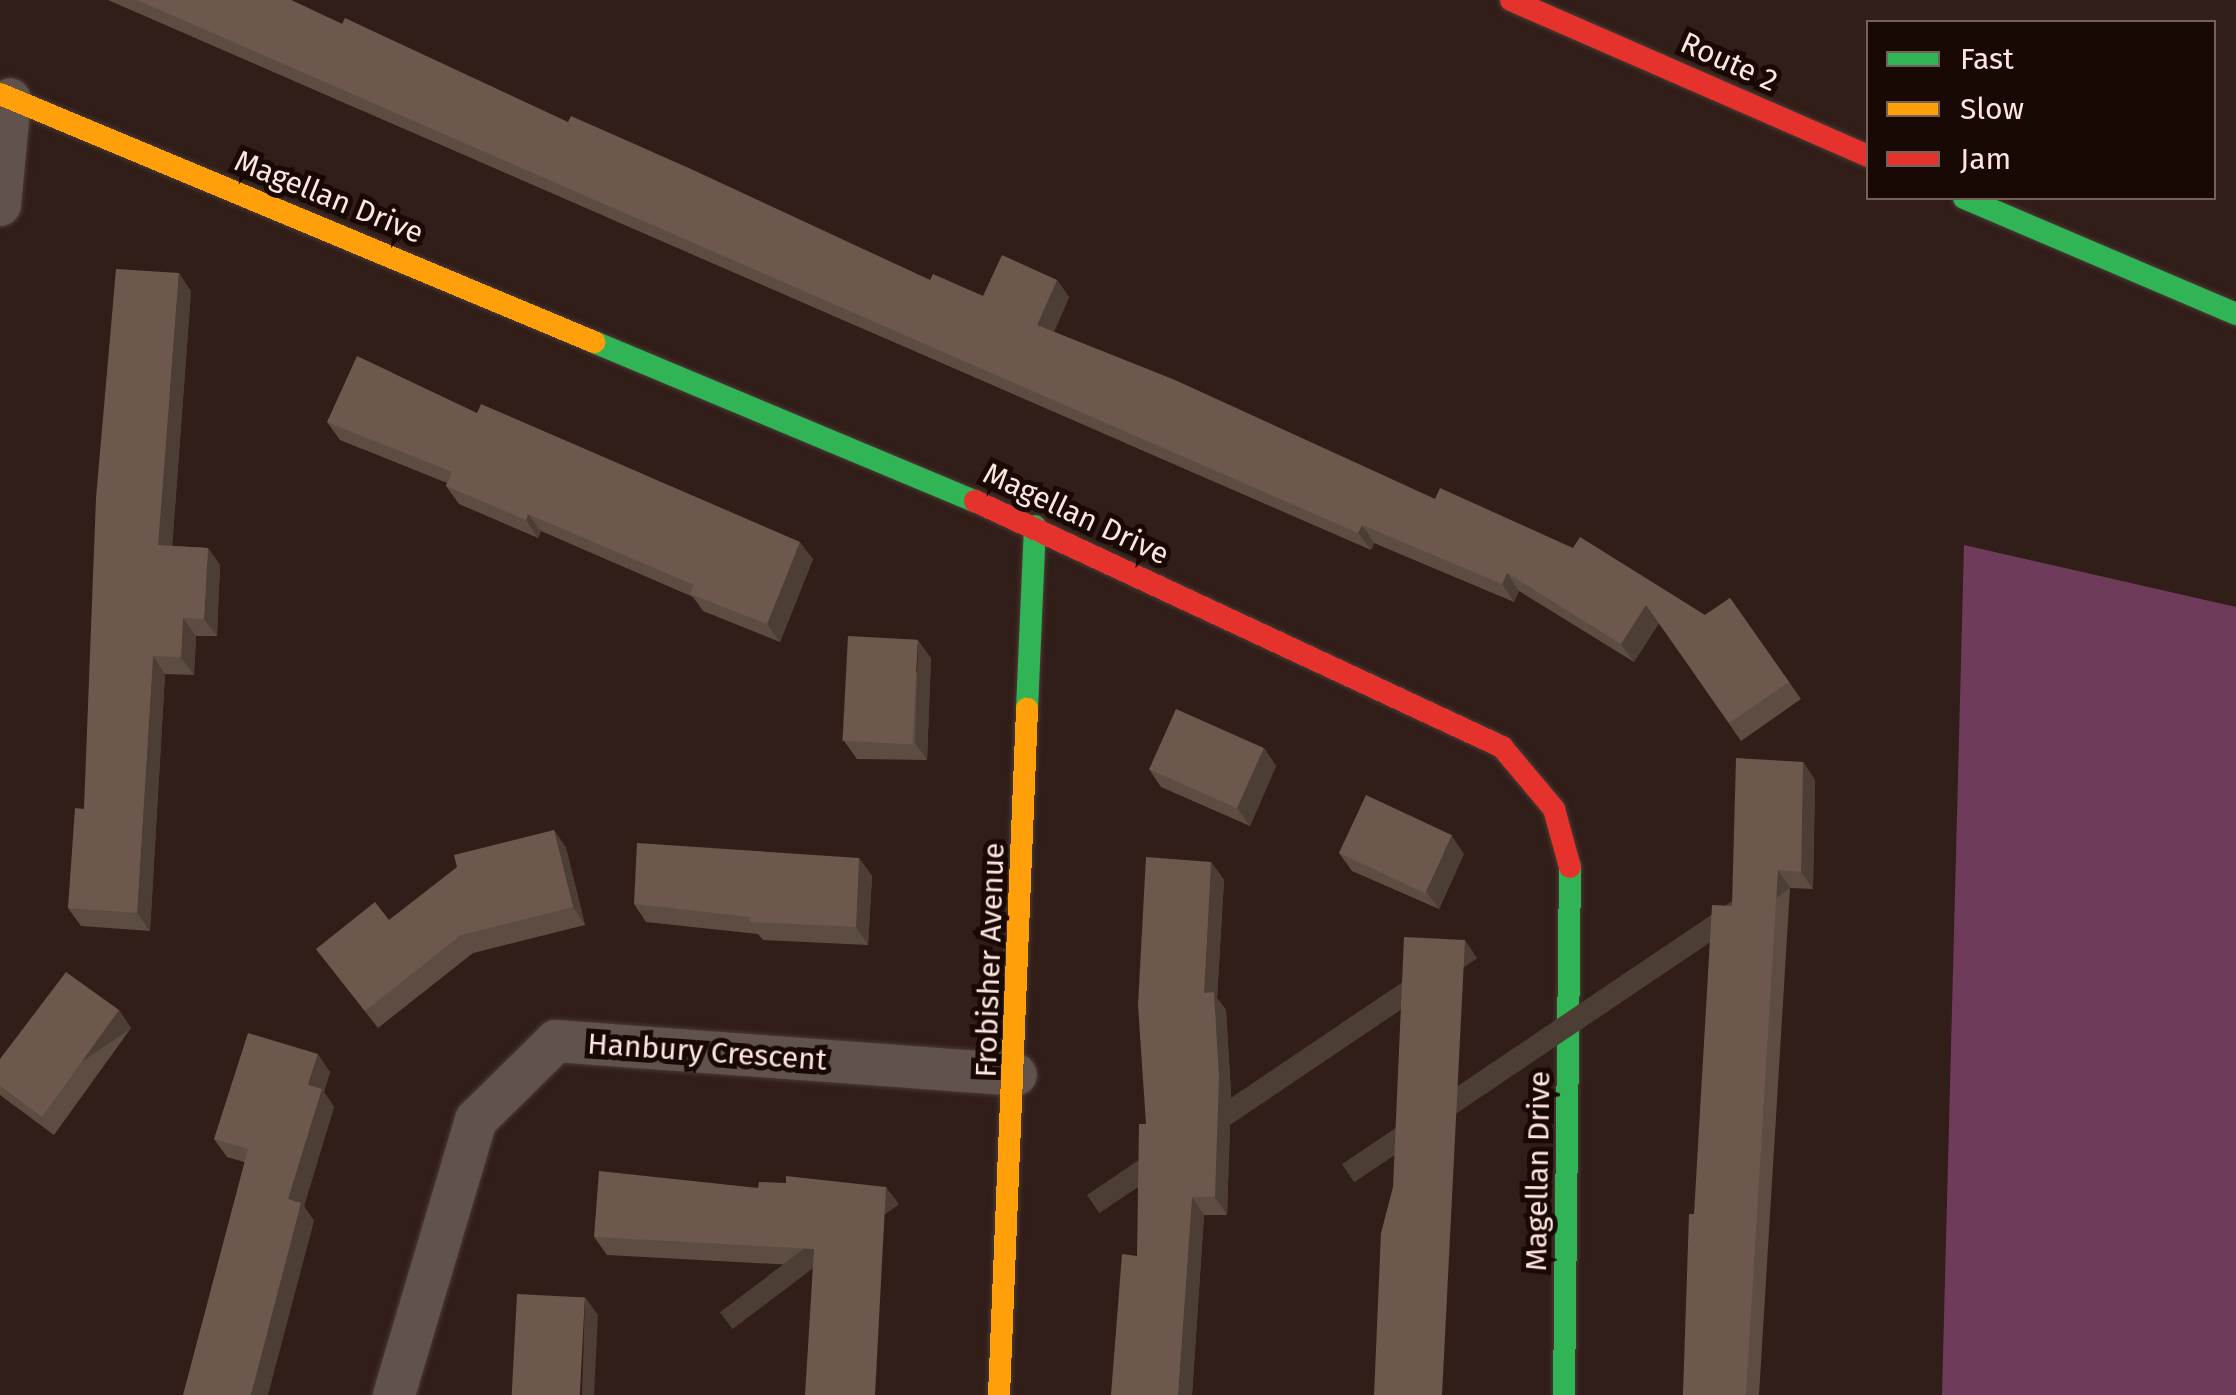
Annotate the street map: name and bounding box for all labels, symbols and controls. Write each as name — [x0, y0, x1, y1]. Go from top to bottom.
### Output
legend — [1866, 20, 2216, 200]
street label: Route 2 — [1675, 25, 1783, 99]
text: Fast — [1960, 41, 2014, 77]
text: Slow — [1960, 91, 2024, 127]
text: Jam — [1960, 141, 2011, 177]
street label: Magellan Drive — [229, 143, 429, 251]
street label: Magellan Drive — [978, 455, 1174, 573]
street label: Frobisher Avenue — [968, 842, 1012, 1078]
street label: Hanbury Crescent — [586, 1026, 828, 1078]
street label: Magellan Drive — [1518, 1070, 1558, 1272]

